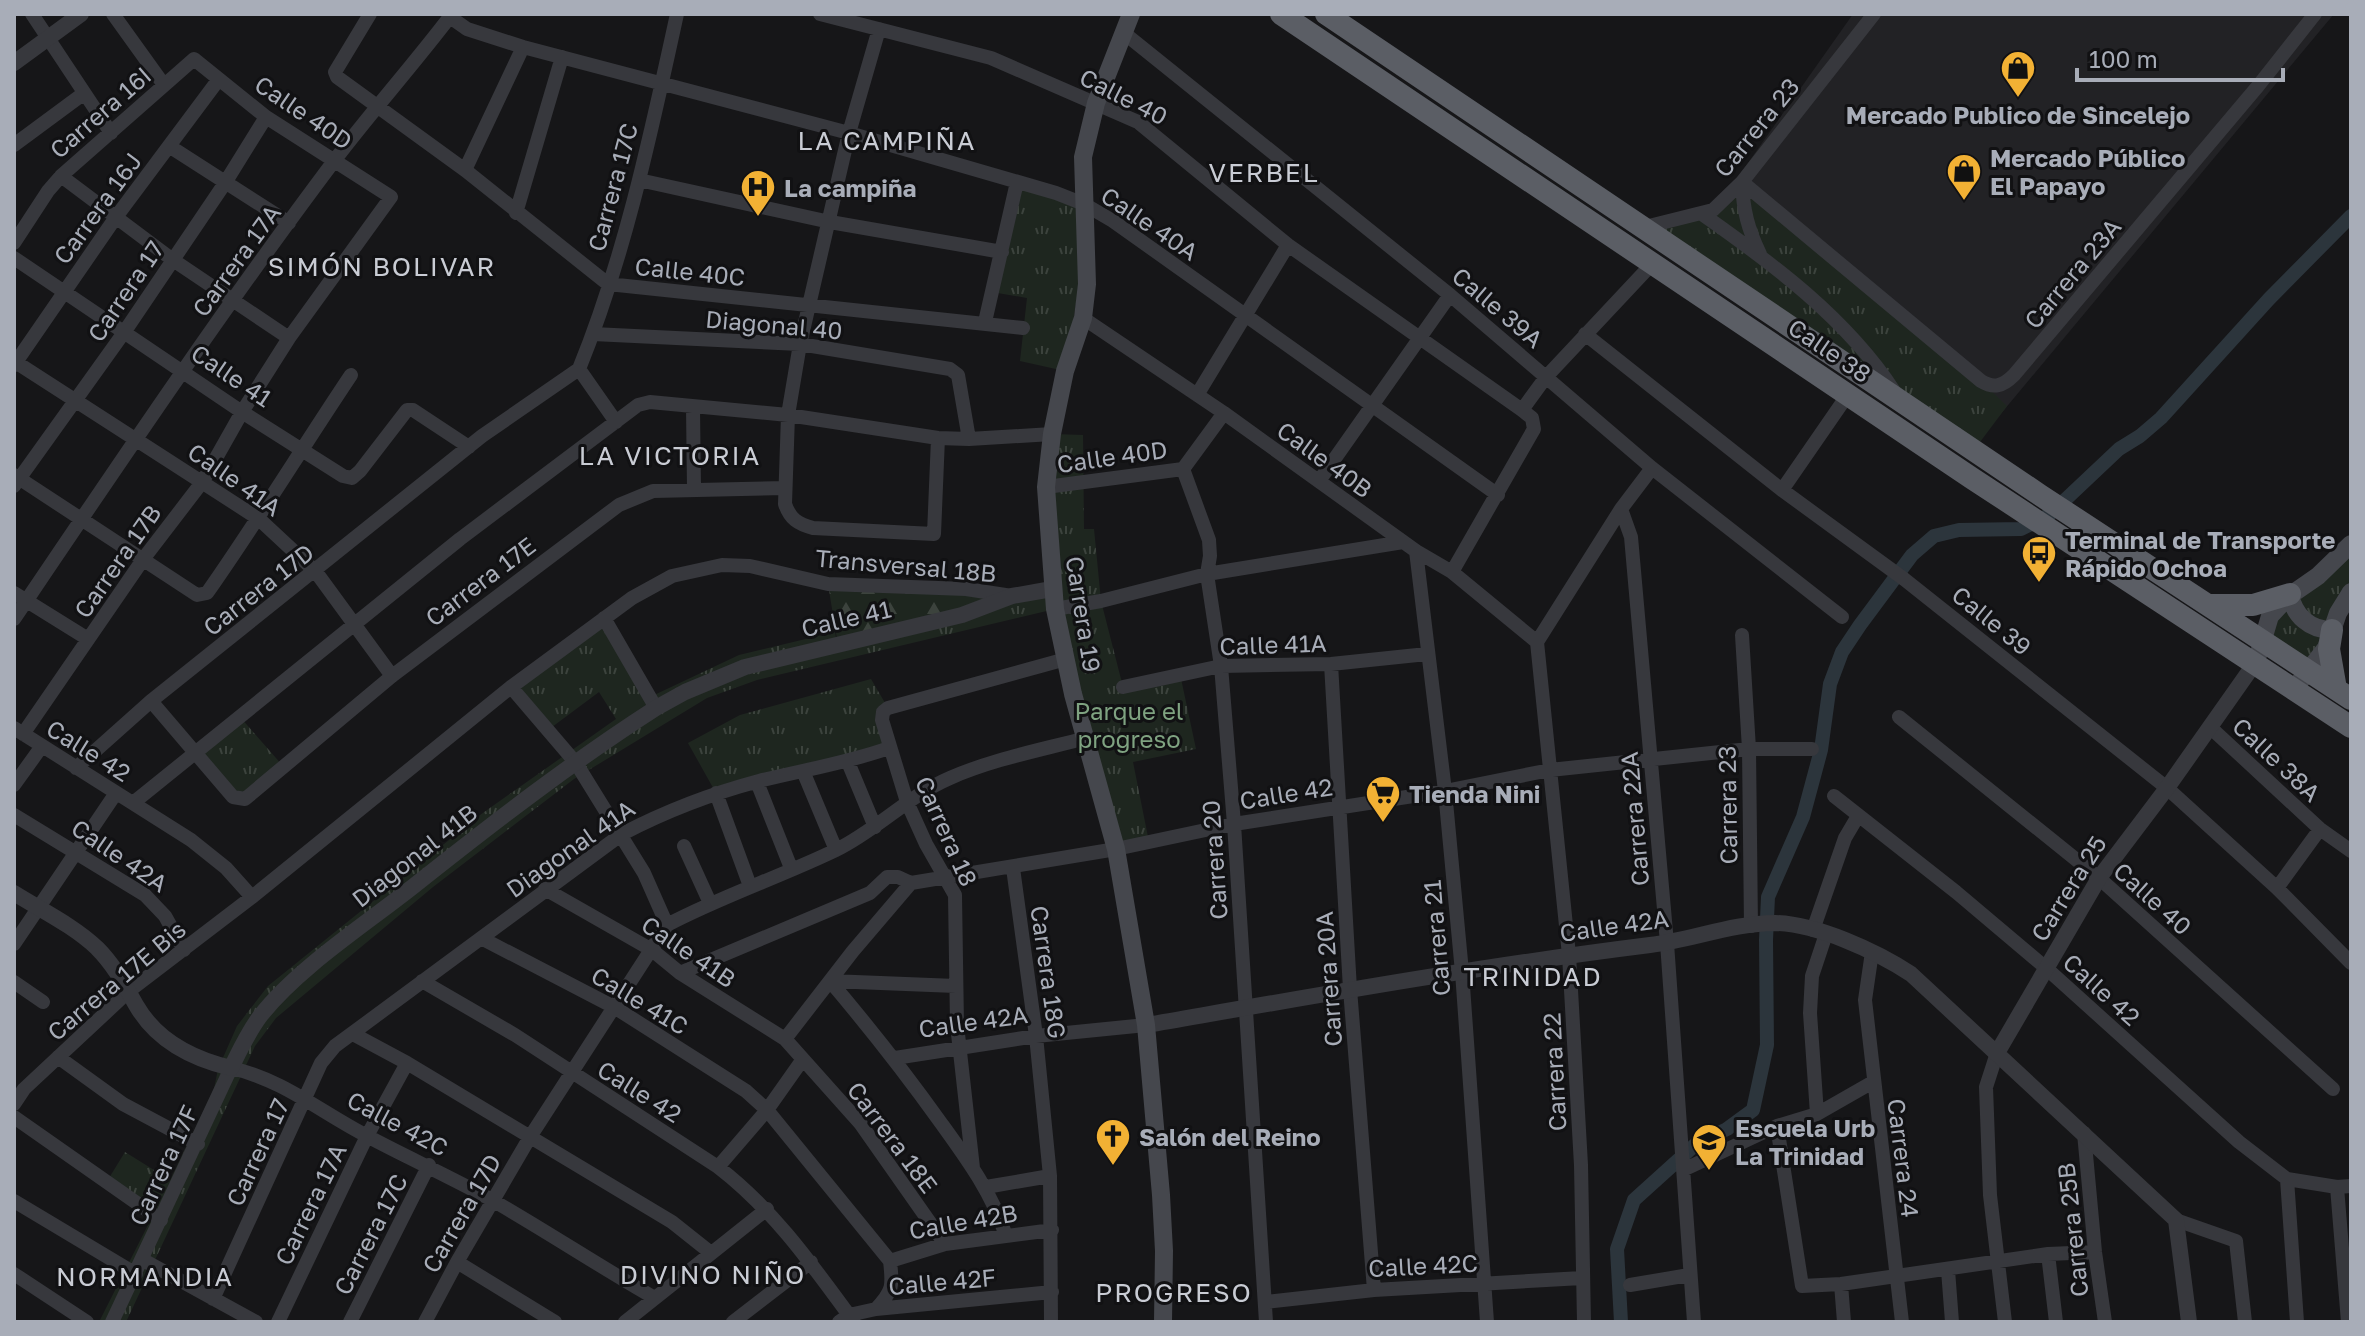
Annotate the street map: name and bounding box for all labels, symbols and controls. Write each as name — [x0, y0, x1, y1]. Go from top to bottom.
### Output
scale bar — [2077, 32, 2283, 82]
text: 100 m — [2089, 44, 2158, 73]
shop icon: Mercado Publico de Sincelejo — [1999, 49, 2037, 99]
street label: Carrera 16I — [43, 60, 157, 164]
street label: Calle 40 — [1075, 62, 1173, 130]
street label: Calle 40D — [250, 69, 358, 155]
street label: Carrera 23 — [1707, 72, 1805, 182]
place label: Mercado Publico de Sincelejo — [1846, 100, 2190, 129]
street label: Carrera 17C — [581, 120, 643, 254]
district label: LA CAMPIÑA — [798, 125, 976, 156]
place label: Mercado Público El Papayo — [1990, 143, 2185, 200]
street label: Carrera 16J — [47, 147, 147, 269]
shop icon: Mercado Público El Papayo — [1945, 152, 1983, 202]
district label: VERBEL — [1208, 157, 1320, 188]
hospital icon: La campiña — [739, 168, 777, 218]
place label: La campiña — [784, 173, 916, 202]
street label: Calle 40A — [1096, 180, 1204, 266]
street label: Carrera 17A — [186, 198, 286, 322]
street label: Carrera 23A — [2018, 212, 2126, 334]
street label: Carrera 17 — [81, 235, 169, 347]
district label: SIMÓN BOLIVAR — [268, 251, 496, 282]
street label: Calle 40C — [633, 251, 747, 291]
street label: Calle 39A — [1447, 261, 1549, 353]
street label: Diagonal 40 — [704, 304, 844, 344]
street label: Calle 38 — [1783, 312, 1877, 388]
street label: Calle 41 — [186, 337, 278, 413]
street label: Calle 40B — [1272, 415, 1378, 503]
street label: Calle 40D — [1055, 434, 1169, 478]
street label: Calle 41A — [183, 436, 287, 522]
district label: LA VICTORIA — [579, 440, 761, 471]
street label: Carrera 17B — [67, 499, 167, 623]
place label: Terminal de Transporte Rápido Ochoa — [2065, 525, 2335, 582]
street label: Carrera 17E — [419, 530, 541, 632]
bus stop icon: Terminal de Transporte Rápido Ochoa — [2020, 534, 2058, 584]
street label: Carrera 17D — [197, 537, 319, 641]
street label: Transversal 18B — [814, 543, 998, 587]
street label: Carrera 19 — [1061, 554, 1107, 674]
street label: Calle 39 — [1947, 579, 2037, 661]
street label: Calle 41 — [798, 594, 894, 642]
street label: Calle 41A — [1219, 628, 1327, 660]
park label: Parque el progreso — [1075, 696, 1183, 753]
street label: Calle 38A — [2227, 711, 2327, 807]
street label: Calle 42 — [42, 713, 136, 787]
street label: Carrera 23 — [1711, 745, 1743, 865]
street label: Carrera 22A — [1614, 751, 1654, 887]
street label: Calle 42 — [1238, 771, 1334, 815]
street label: Carrera 18 — [910, 772, 984, 890]
supermarket icon: Tienda Nini — [1364, 774, 1402, 824]
place label: Tienda Nini — [1409, 779, 1540, 808]
street label: Diagonal 41A — [500, 793, 640, 903]
street label: Diagonal 41B — [346, 797, 482, 913]
street label: Carrera 20 — [1195, 799, 1233, 921]
street label: Calle 42A — [66, 812, 174, 898]
street label: Carrera 25 — [2024, 830, 2112, 946]
street label: Calle 40 — [2108, 856, 2198, 940]
street label: Carrera 21 — [1416, 879, 1456, 997]
street label: Calle 42A — [1558, 903, 1670, 947]
street label: Carrera 18G — [1025, 904, 1073, 1040]
street label: Calle 41B — [636, 909, 742, 993]
street label: Carrera 20A — [1309, 910, 1347, 1048]
street label: Carrera 17E Bis — [41, 914, 191, 1046]
street label: Calle 42 — [2058, 947, 2146, 1031]
street label: Calle 41C — [586, 960, 694, 1040]
district label: TRINIDAD — [1463, 961, 1603, 992]
street label: Calle 42A — [917, 999, 1029, 1043]
street label: Carrera 22 — [1536, 1012, 1572, 1132]
street label: Calle 42 — [593, 1054, 687, 1128]
street label: Carrera 18E — [842, 1076, 944, 1198]
street label: Calle 42C — [343, 1084, 453, 1162]
street label: Carrera 17 — [219, 1094, 295, 1210]
street label: Carrera 24 — [1882, 1097, 1926, 1219]
street label: Carrera 17F — [122, 1100, 204, 1230]
place label: Escuela Urb La Trinidad — [1735, 1113, 1875, 1170]
church icon: Salón del Reino — [1094, 1117, 1132, 1167]
place label: Salón del Reino — [1139, 1122, 1321, 1151]
school or university icon: Escuela Urb La Trinidad — [1690, 1122, 1728, 1172]
street label: Carrera 17A — [268, 1139, 352, 1269]
street label: Carrera 17D — [415, 1149, 507, 1277]
street label: Carrera 25B — [2051, 1161, 2093, 1299]
street label: Carrera 17C — [327, 1169, 413, 1299]
street label: Calle 42B — [907, 1197, 1019, 1245]
street label: Calle 42C — [1367, 1248, 1479, 1282]
district label: DIVINO NIÑO — [620, 1259, 806, 1290]
district label: NORMANDIA — [56, 1261, 234, 1292]
street label: Calle 42F — [887, 1262, 997, 1300]
district label: PROGRESO — [1095, 1277, 1253, 1308]

